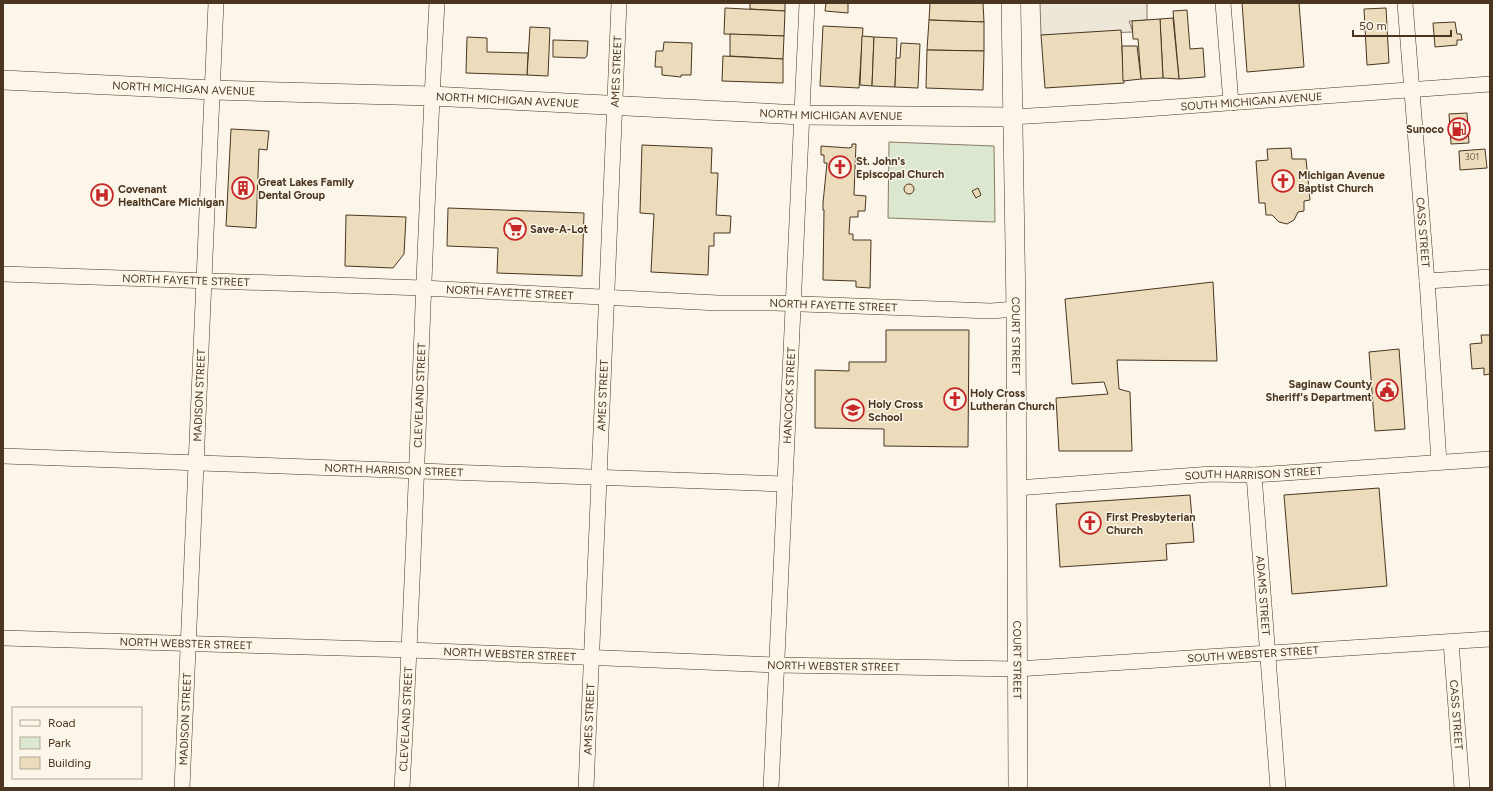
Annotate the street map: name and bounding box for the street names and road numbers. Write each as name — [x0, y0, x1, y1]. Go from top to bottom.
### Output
street label: AMES STREET — [609, 36, 625, 108]
street label: NORTH MICHIGAN AVENUE — [112, 79, 256, 98]
street label: NORTH MICHIGAN AVENUE — [436, 90, 579, 111]
street label: SOUTH MICHIGAN AVENUE — [1180, 90, 1323, 113]
street label: NORTH MICHIGAN AVENUE — [759, 107, 903, 123]
street label: CASS STREET — [1413, 197, 1432, 268]
street label: NORTH FAYETTE STREET — [122, 272, 250, 289]
street label: NORTH FAYETTE STREET — [446, 283, 574, 303]
street label: COURT STREET — [1009, 296, 1022, 375]
street label: NORTH FAYETTE STREET — [770, 297, 897, 315]
street label: CLEVELAND STREET — [411, 343, 429, 448]
street label: HANCOCK STREET — [781, 347, 798, 444]
street label: MADISON STREET — [191, 349, 208, 442]
street label: AMES STREET — [595, 359, 611, 431]
street label: NORTH HARRISON STREET — [324, 462, 463, 479]
street label: SOUTH HARRISON STREET — [1184, 464, 1323, 483]
street label: ADAMS STREET — [1253, 555, 1272, 636]
street label: COURT STREET — [1010, 621, 1024, 699]
street label: NORTH WEBSTER STREET — [119, 635, 252, 652]
street label: SOUTH WEBSTER STREET — [1187, 644, 1319, 665]
street label: NORTH WEBSTER STREET — [443, 645, 576, 664]
street label: NORTH WEBSTER STREET — [767, 659, 900, 674]
street label: CLEVELAND STREET — [397, 666, 415, 772]
street label: MADISON STREET — [177, 672, 194, 766]
street label: CASS STREET — [1447, 679, 1465, 750]
street label: AMES STREET — [581, 683, 597, 755]

